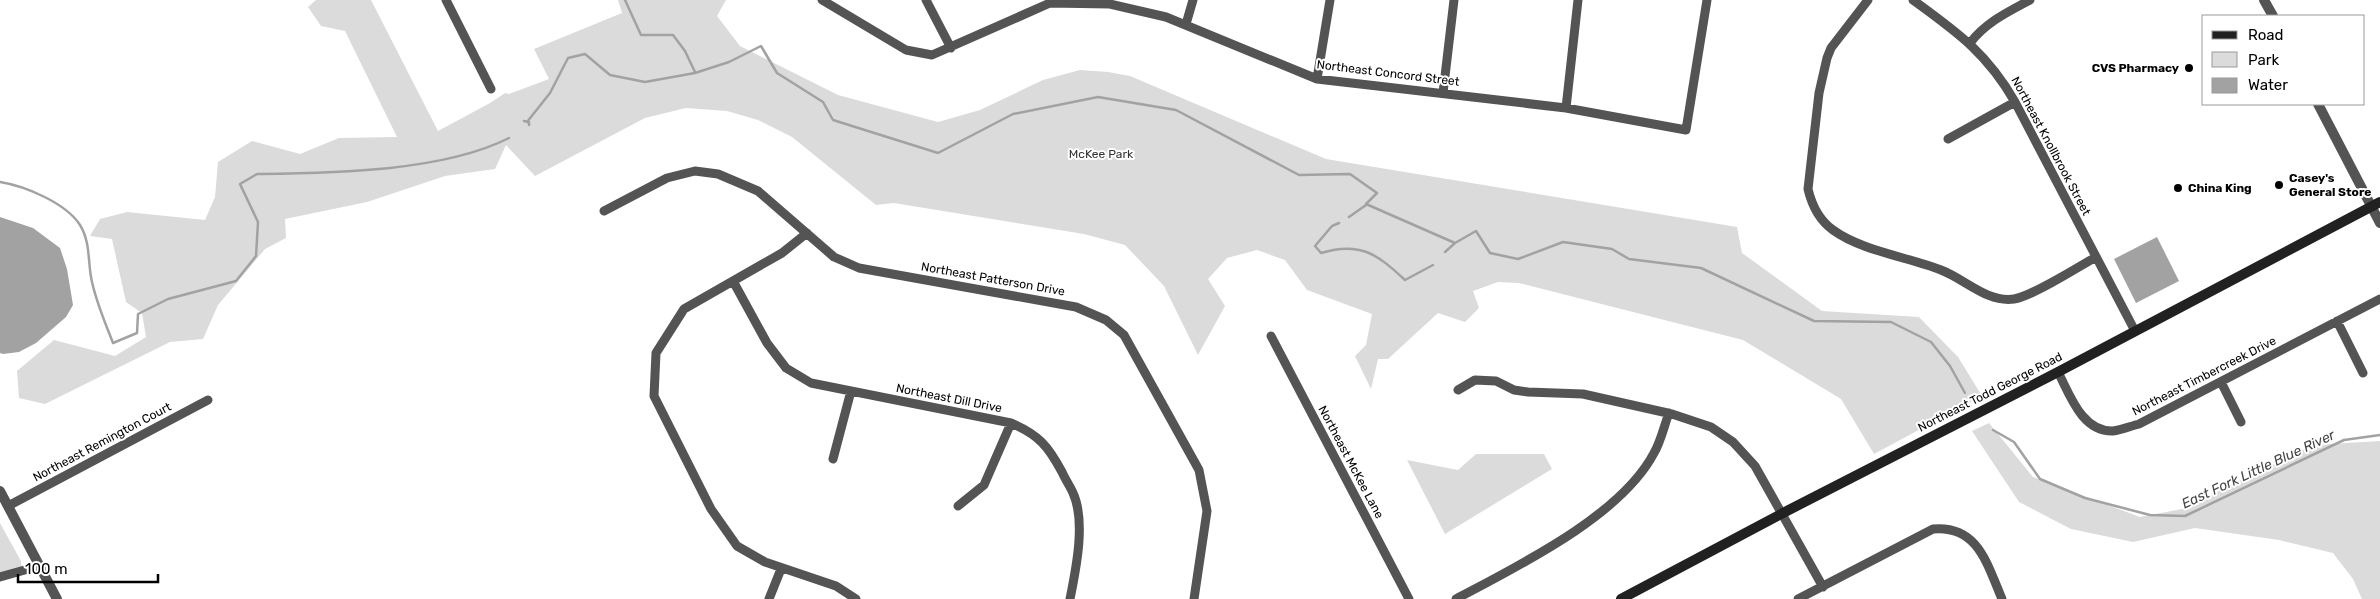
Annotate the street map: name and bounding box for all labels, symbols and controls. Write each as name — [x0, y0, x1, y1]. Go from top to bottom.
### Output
legend — [2202, 15, 2365, 105]
text: Road — [2248, 26, 2284, 44]
text: Park — [2248, 51, 2279, 69]
street label: Northeast Concord Street — [1316, 57, 1460, 89]
place label: CVS Pharmacy — [2092, 61, 2179, 75]
marker: CVS Pharmacy — [2183, 62, 2195, 74]
street label: Northeast Knollbrook Street — [2008, 74, 2094, 218]
text: Water — [2248, 76, 2288, 94]
park label: McKee Park — [1069, 147, 1134, 161]
place label: Casey's General Store — [2289, 171, 2371, 199]
marker: Casey's General Store — [2273, 179, 2285, 191]
place label: China King — [2188, 181, 2252, 195]
marker: China King — [2172, 182, 2184, 194]
street label: Northeast Patterson Drive — [920, 259, 1066, 299]
street label: Northeast Timbercreek Drive — [2130, 333, 2279, 419]
street label: Northeast Todd George Road — [1916, 349, 2064, 435]
street label: Northeast Dill Drive — [895, 381, 1003, 415]
street label: Northeast Remington Court — [30, 399, 174, 484]
street label: Northeast McKee Lane — [1315, 403, 1387, 521]
water label: East Fork Little Blue River — [2179, 426, 2338, 512]
scale bar — [18, 552, 158, 584]
text: 100 m — [25, 560, 67, 578]

